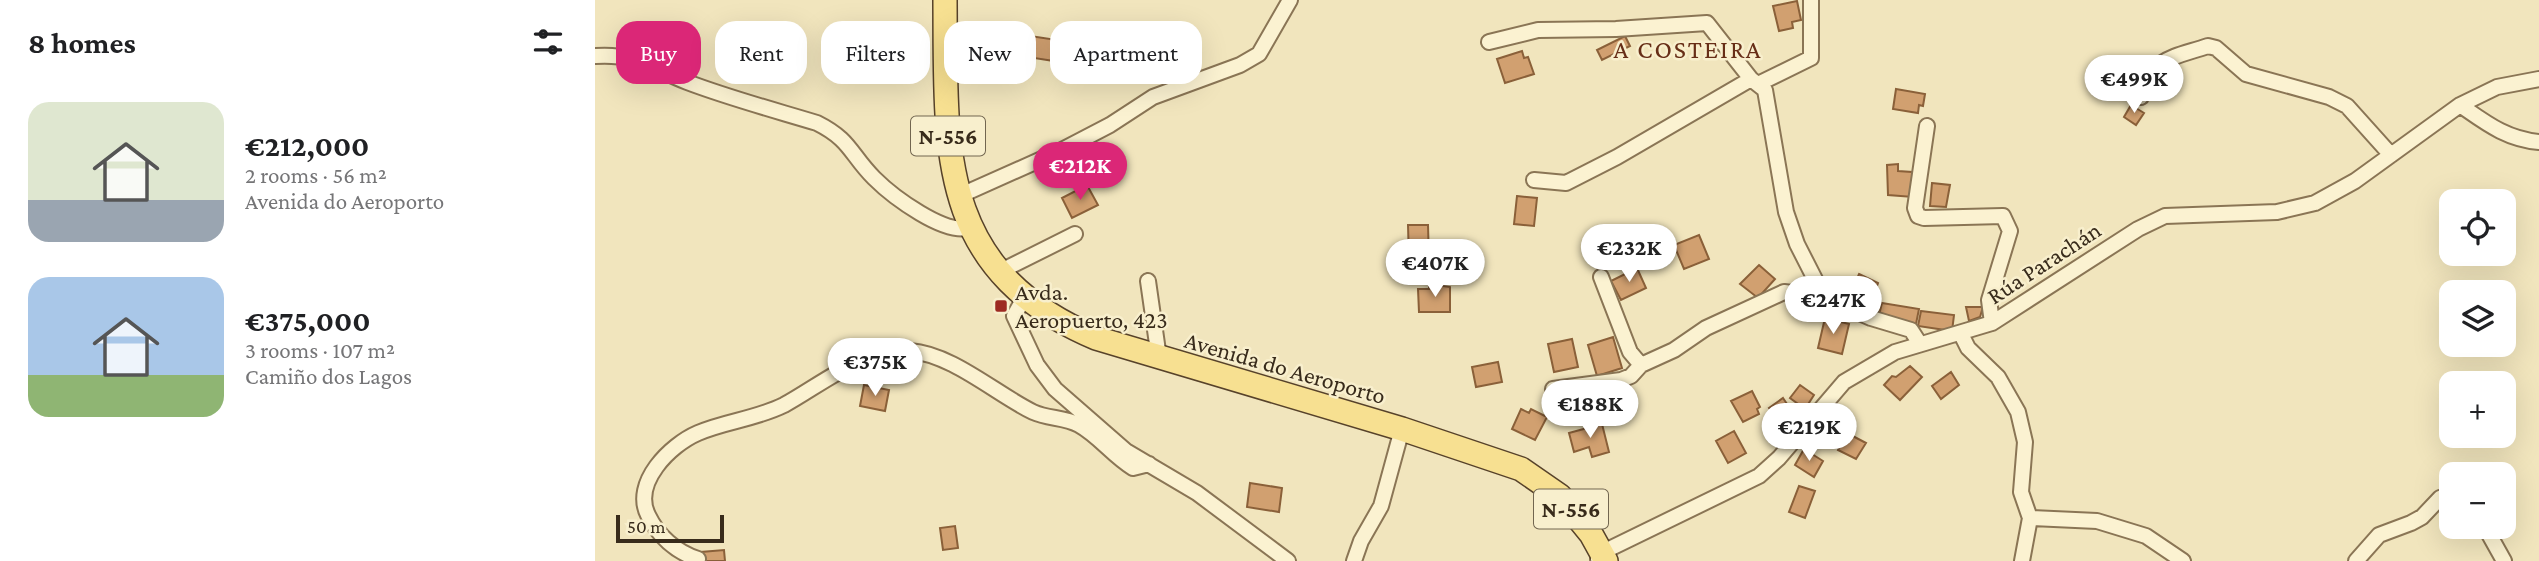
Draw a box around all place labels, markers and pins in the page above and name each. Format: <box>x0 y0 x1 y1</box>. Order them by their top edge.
pin: €499K <box>2085 55 2183 115</box>
pin: €212K <box>1031 142 1129 202</box>
pin: €232K <box>1580 224 1678 284</box>
pin: €407K <box>1386 240 1484 299</box>
pin: €247K <box>1784 276 1882 336</box>
place label: Avda. Aeropuerto, 423 <box>1015 278 1168 333</box>
marker: Avda. Aeropuerto, 423 <box>993 298 1009 314</box>
pin: €375K <box>826 338 924 398</box>
pin: €188K <box>1541 380 1639 440</box>
pin: €219K <box>1760 404 1858 463</box>

